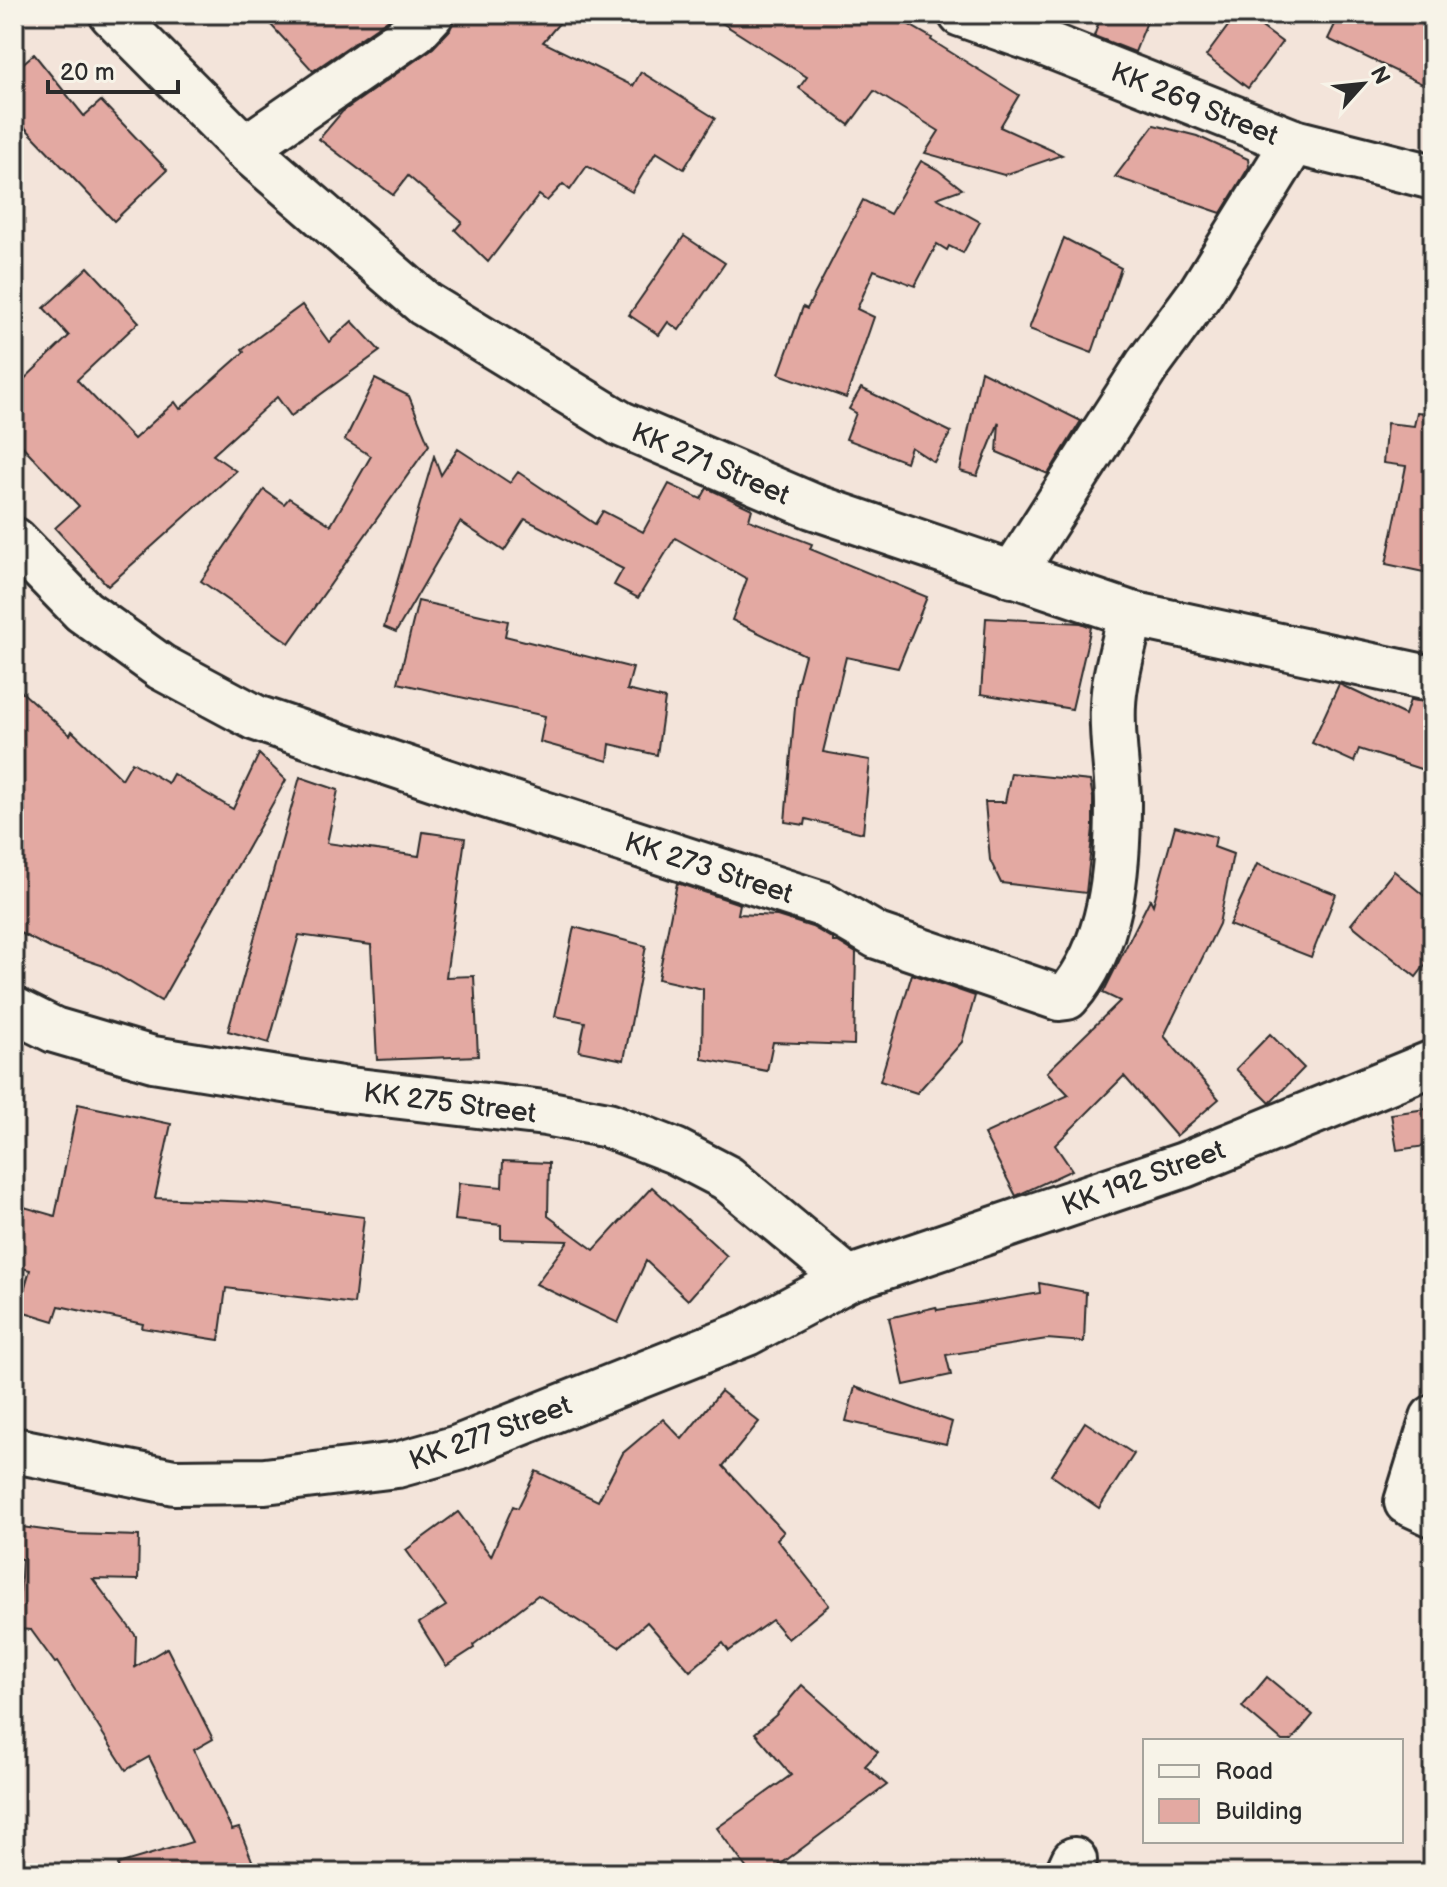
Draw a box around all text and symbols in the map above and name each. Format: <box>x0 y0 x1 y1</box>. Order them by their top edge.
scale bar <box>48 44 178 94</box>
north arrow <box>1323 44 1403 124</box>
street label: KK 269 Street <box>1106 56 1283 153</box>
text: 20 m <box>60 58 115 87</box>
text: N <box>1364 62 1395 89</box>
street label: KK 271 Street <box>626 416 795 513</box>
street label: KK 273 Street <box>620 826 797 911</box>
street label: KK 275 Street <box>362 1077 539 1131</box>
street label: KK 192 Street <box>1057 1134 1230 1223</box>
street label: KK 277 Street <box>405 1389 576 1478</box>
legend <box>1143 1739 1403 1843</box>
text: Road <box>1215 1757 1273 1786</box>
text: Building <box>1215 1797 1302 1826</box>

